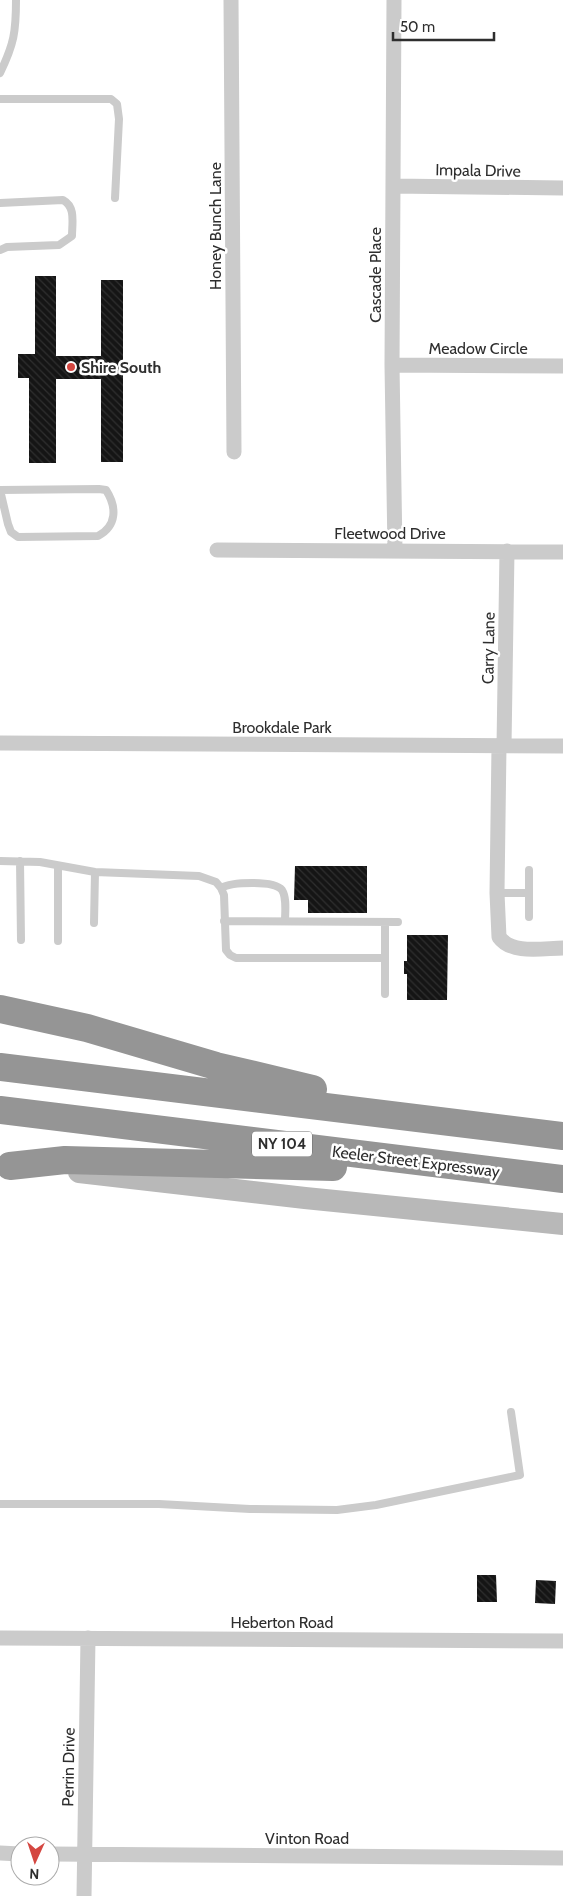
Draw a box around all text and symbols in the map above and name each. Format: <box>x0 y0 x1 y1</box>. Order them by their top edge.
scale bar <box>393 10 494 42</box>
text: 50 m <box>400 18 435 36</box>
street label: Impala Drive <box>435 160 521 181</box>
street label: Honey Bunch Lane <box>206 162 225 290</box>
street label: Cascade Place <box>366 227 385 323</box>
street label: Meadow Circle <box>428 339 528 358</box>
place label: Shire South <box>81 358 161 377</box>
marker: Shire South <box>65 361 77 373</box>
street label: Fleetwood Drive <box>334 524 446 543</box>
street label: Carry Lane <box>478 612 499 684</box>
street label: Brookdale Park <box>232 718 333 737</box>
road number: NY 104 <box>252 1132 312 1156</box>
street label: Keeler Street Expressway <box>331 1142 501 1181</box>
street label: Heberton Road <box>231 1613 333 1632</box>
street label: Perrin Drive <box>58 1727 79 1807</box>
street label: Vinton Road <box>265 1829 349 1848</box>
north arrow <box>10 1836 60 1886</box>
text: N <box>29 1865 40 1883</box>

